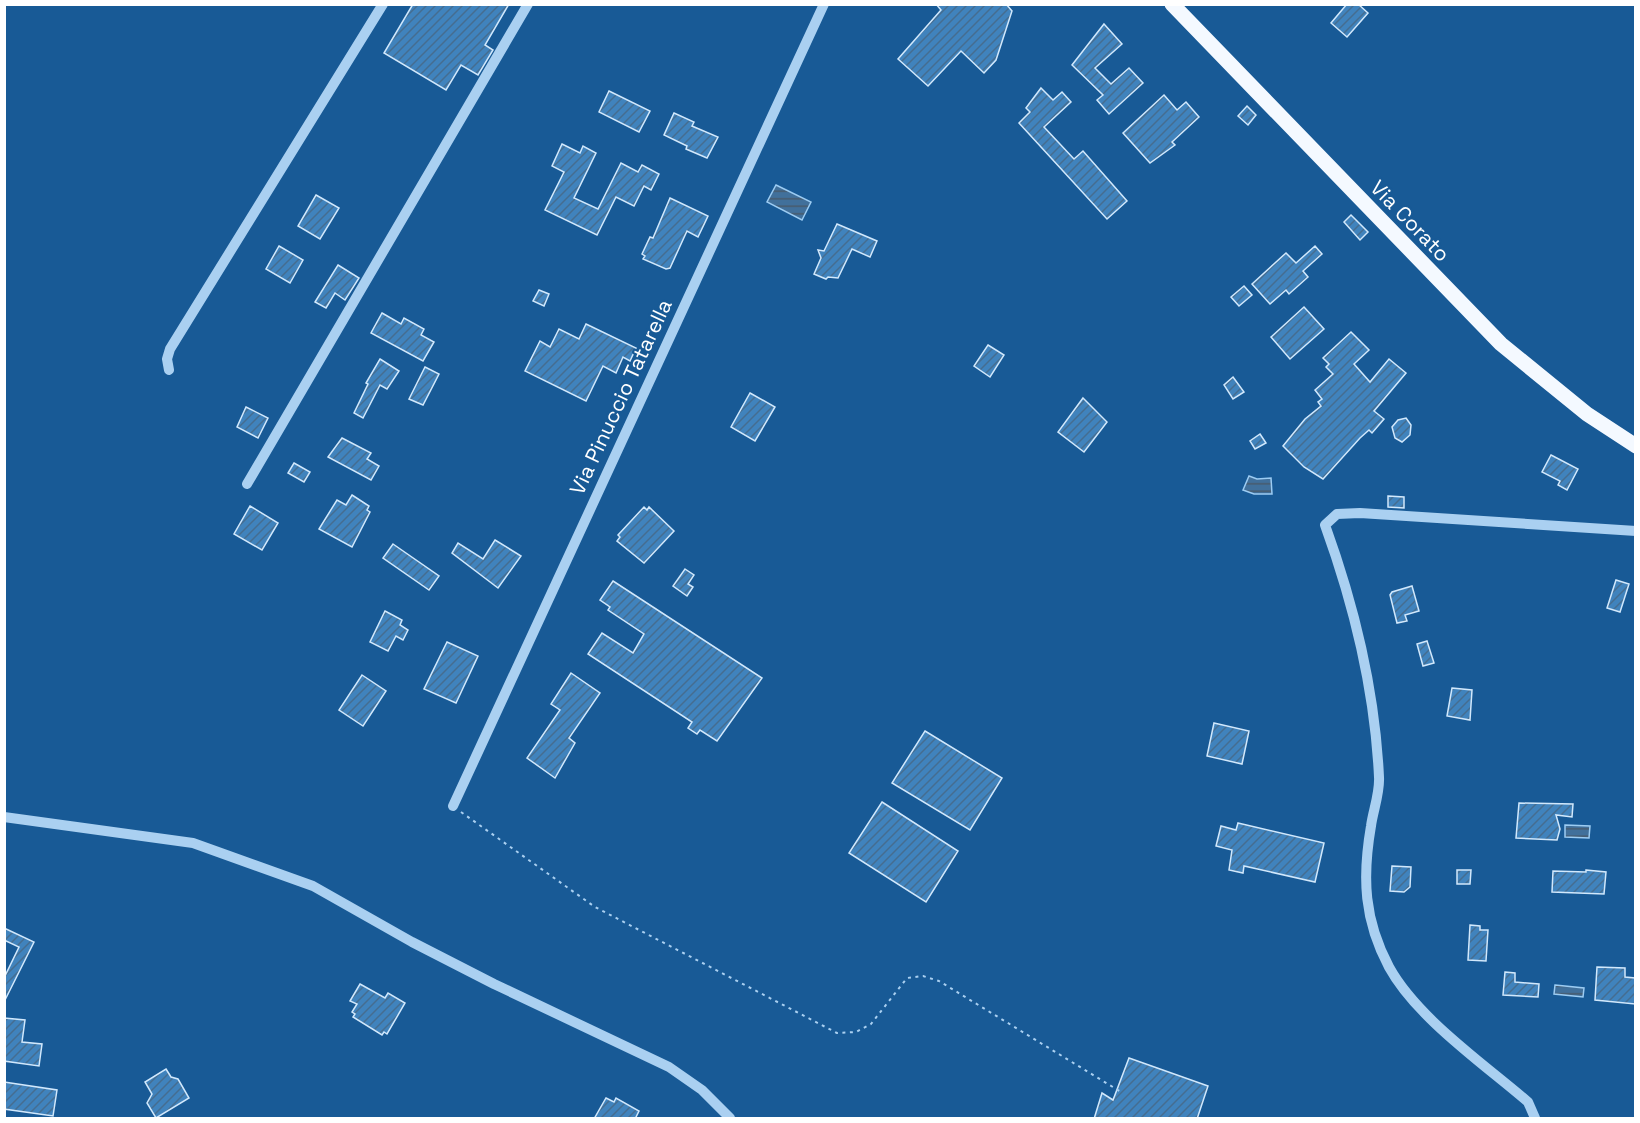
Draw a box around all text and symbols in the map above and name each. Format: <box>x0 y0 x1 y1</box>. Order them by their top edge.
street label: Via Corato <box>1365 174 1456 267</box>
street label: Via Pinuccio Tatarella <box>563 295 678 499</box>

